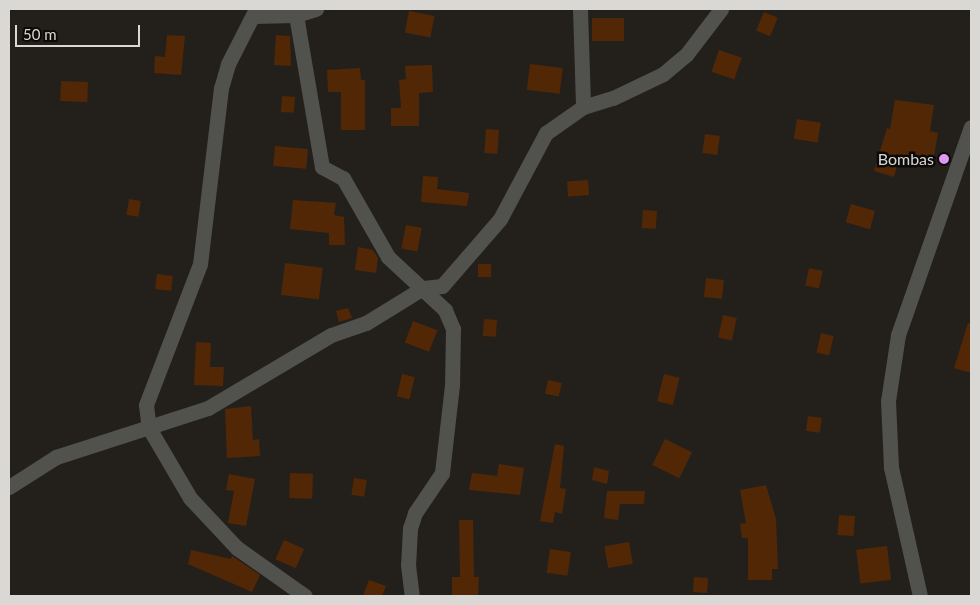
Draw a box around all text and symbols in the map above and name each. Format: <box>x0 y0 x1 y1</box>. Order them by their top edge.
scale bar <box>18 15 142 47</box>
text: 50 m <box>23 25 57 43</box>
place label: Bombas <box>878 149 934 169</box>
marker: Bombas <box>938 153 950 165</box>

